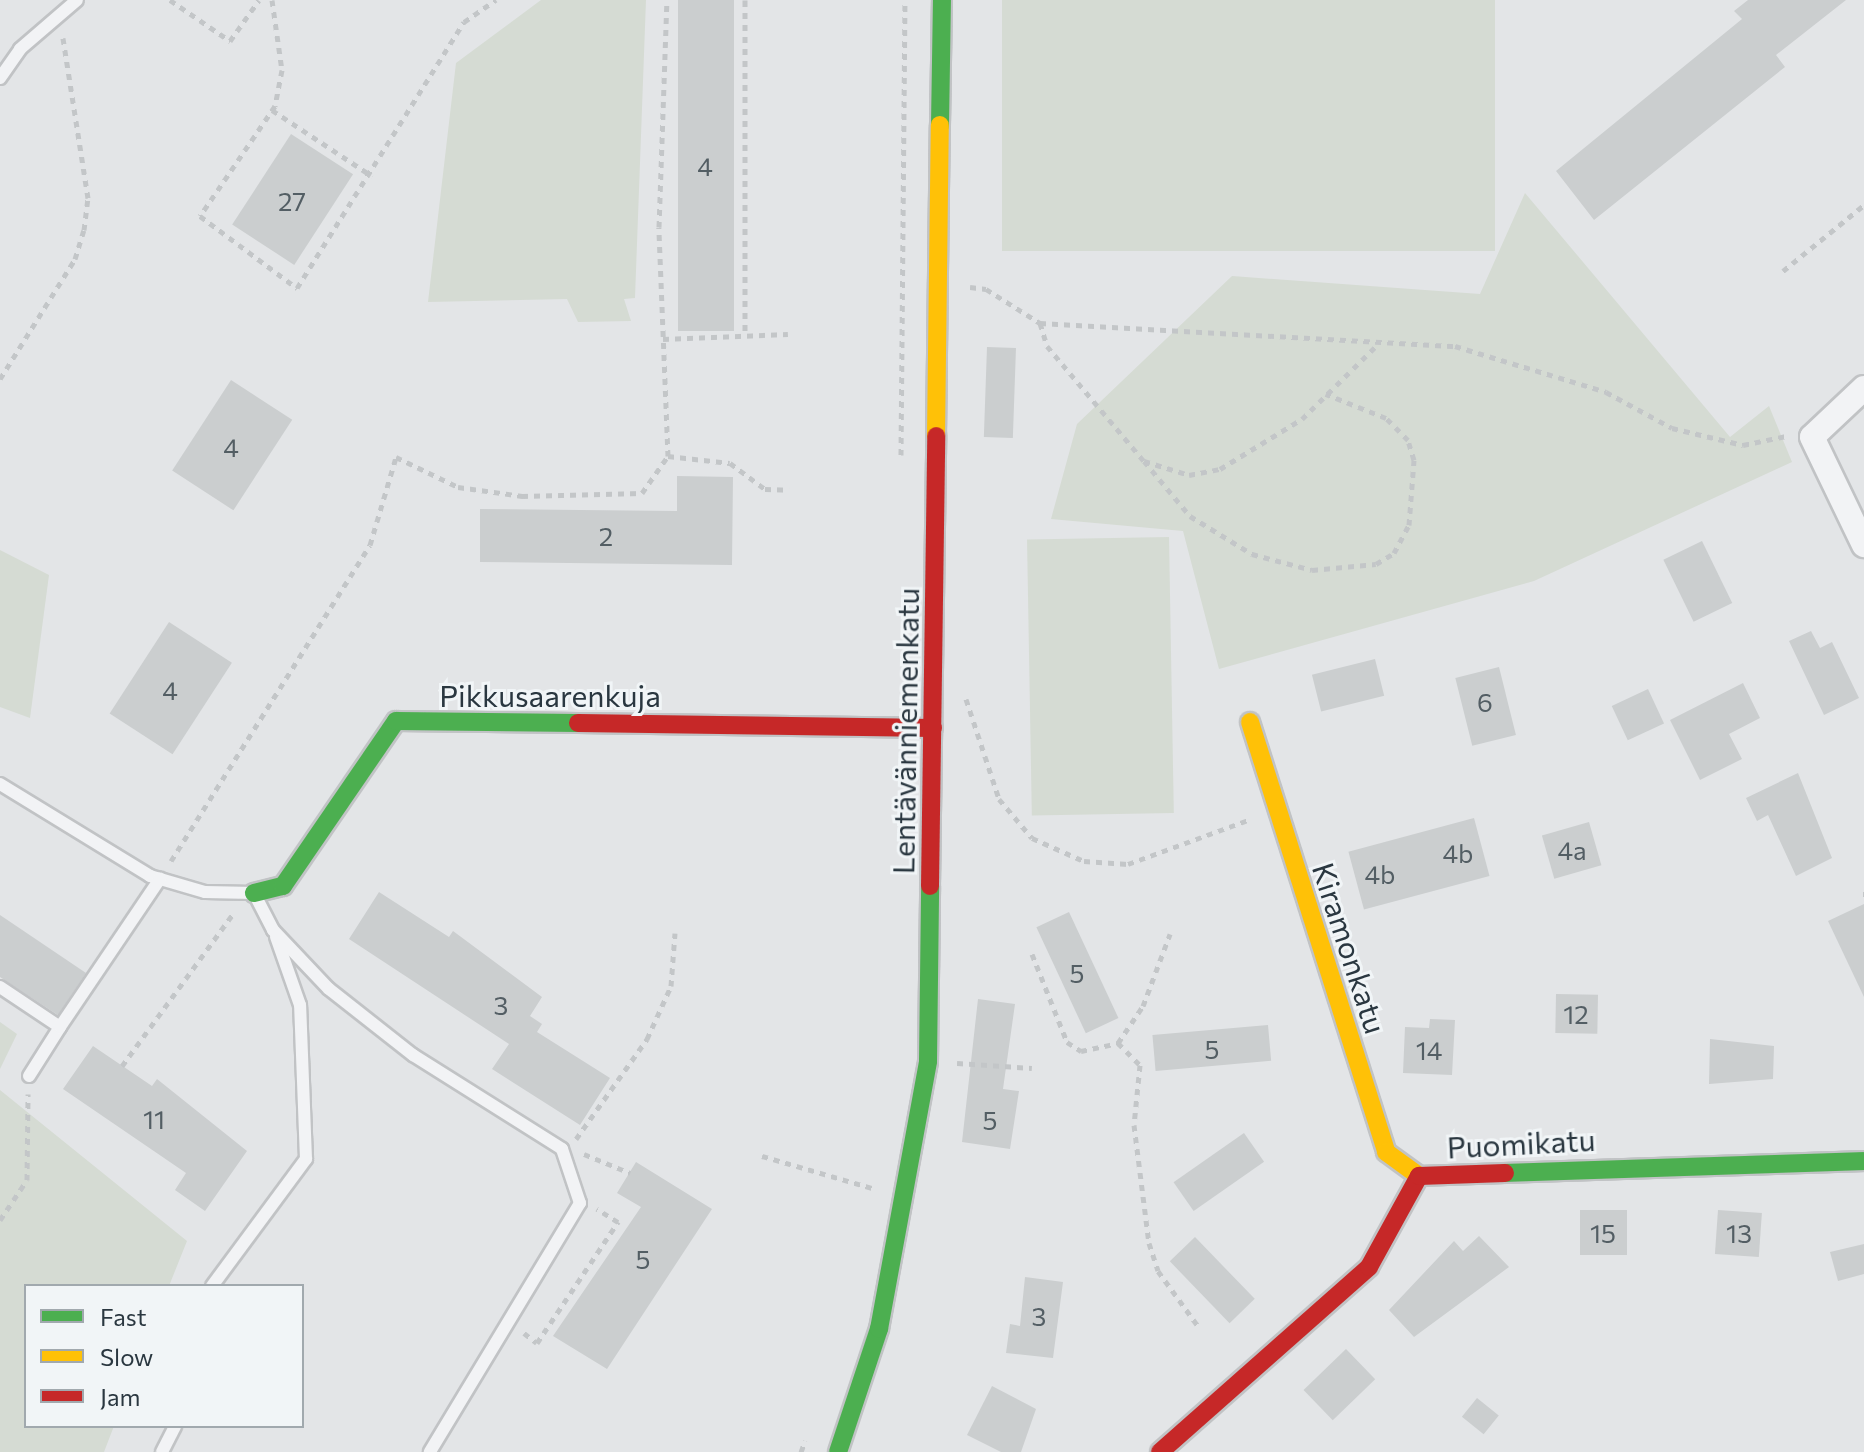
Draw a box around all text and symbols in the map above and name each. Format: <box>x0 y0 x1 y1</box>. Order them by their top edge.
house number: 4 <box>697 150 713 182</box>
house number: 27 <box>278 185 306 217</box>
house number: 4 <box>223 431 239 463</box>
house number: 2 <box>599 520 613 552</box>
street label: Lentävänniemenkatu <box>885 587 925 875</box>
house number: 4 <box>162 674 178 706</box>
street label: Pikkusaarenkuja <box>439 677 661 713</box>
house number: 6 <box>1477 686 1493 718</box>
house number: 4a <box>1557 834 1587 866</box>
house number: 4b <box>1443 837 1473 869</box>
street label: Kiramonkatu <box>1305 858 1395 1038</box>
house number: 4b <box>1365 858 1395 890</box>
house number: 5 <box>1070 957 1084 989</box>
house number: 3 <box>494 989 508 1021</box>
house number: 12 <box>1563 998 1589 1030</box>
house number: 5 <box>1205 1033 1219 1065</box>
house number: 14 <box>1416 1034 1442 1066</box>
house number: 11 <box>143 1103 165 1135</box>
house number: 5 <box>983 1104 997 1136</box>
street label: Puomikatu <box>1446 1121 1596 1165</box>
house number: 15 <box>1590 1217 1616 1249</box>
house number: 13 <box>1726 1217 1752 1249</box>
house number: 5 <box>636 1243 650 1275</box>
legend <box>24 1284 304 1428</box>
house number: 3 <box>1032 1300 1046 1332</box>
text: Fast <box>100 1302 147 1331</box>
text: Slow <box>100 1342 153 1371</box>
text: Jam <box>100 1382 140 1411</box>

